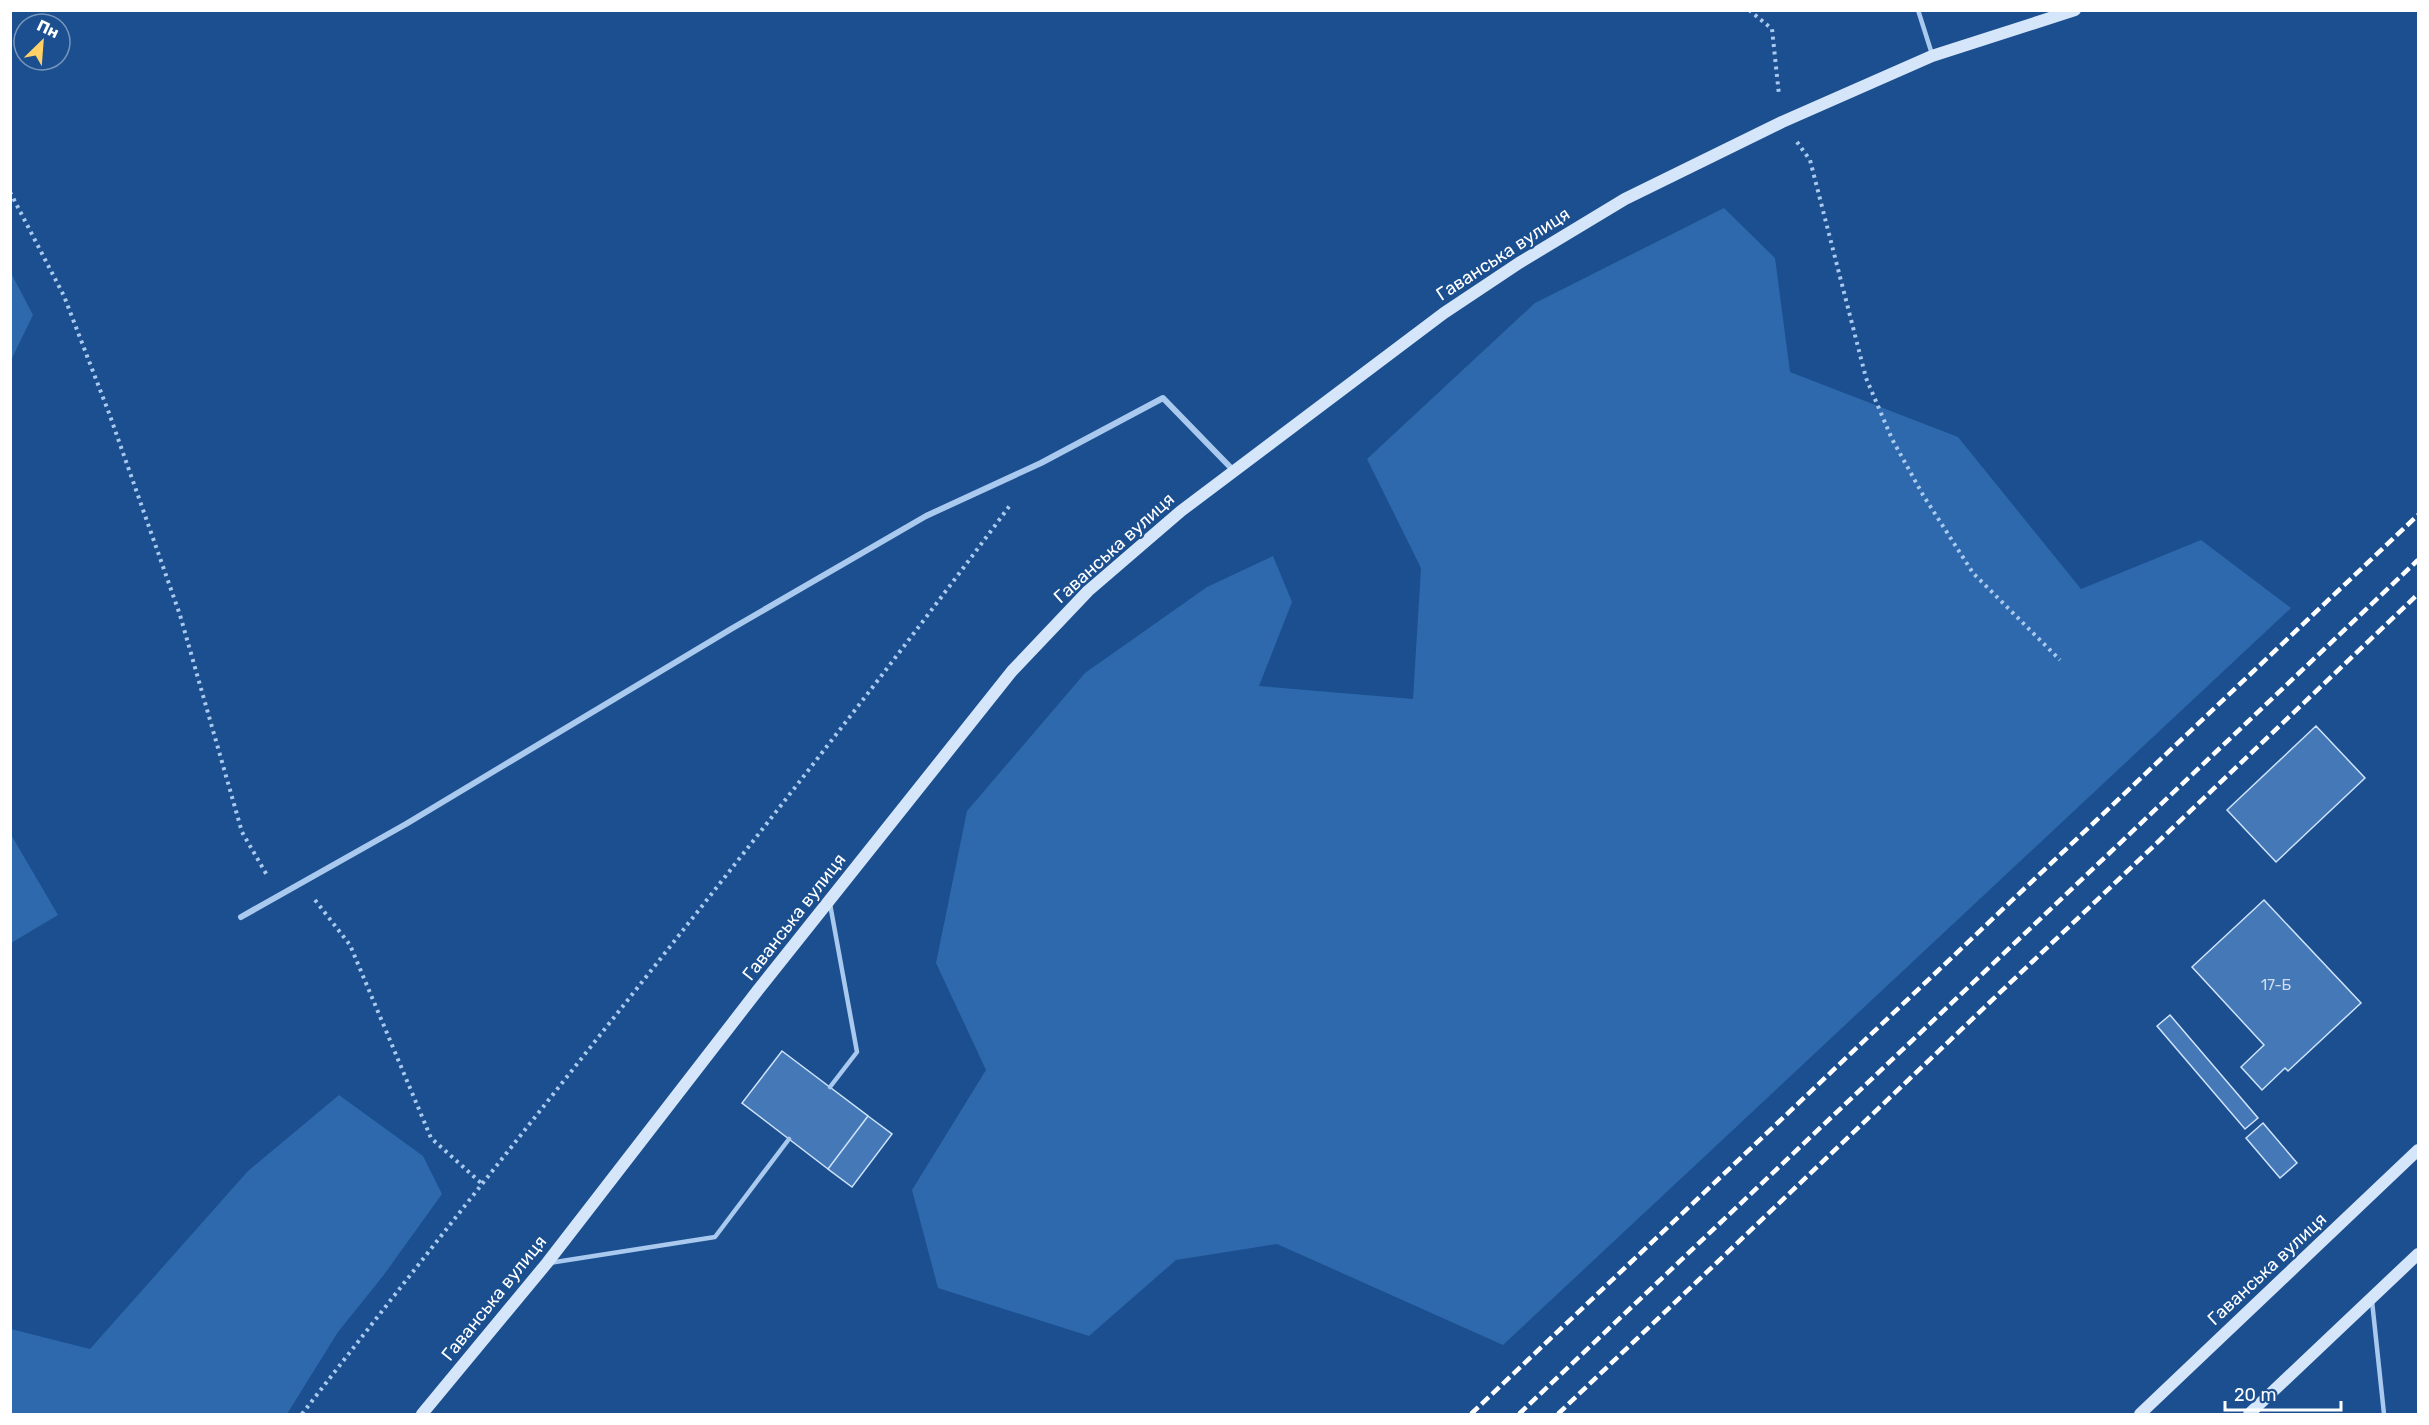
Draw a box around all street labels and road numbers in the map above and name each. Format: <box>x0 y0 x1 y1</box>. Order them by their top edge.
street label: Гаванська вулиця <box>1432 203 1574 305</box>
street label: Гаванська вулиця <box>1049 488 1179 608</box>
street label: Гаванська вулиця <box>738 849 850 985</box>
street label: Гаванська вулиця <box>2203 1208 2331 1330</box>
street label: Гаванська вулиця <box>437 1231 551 1365</box>

